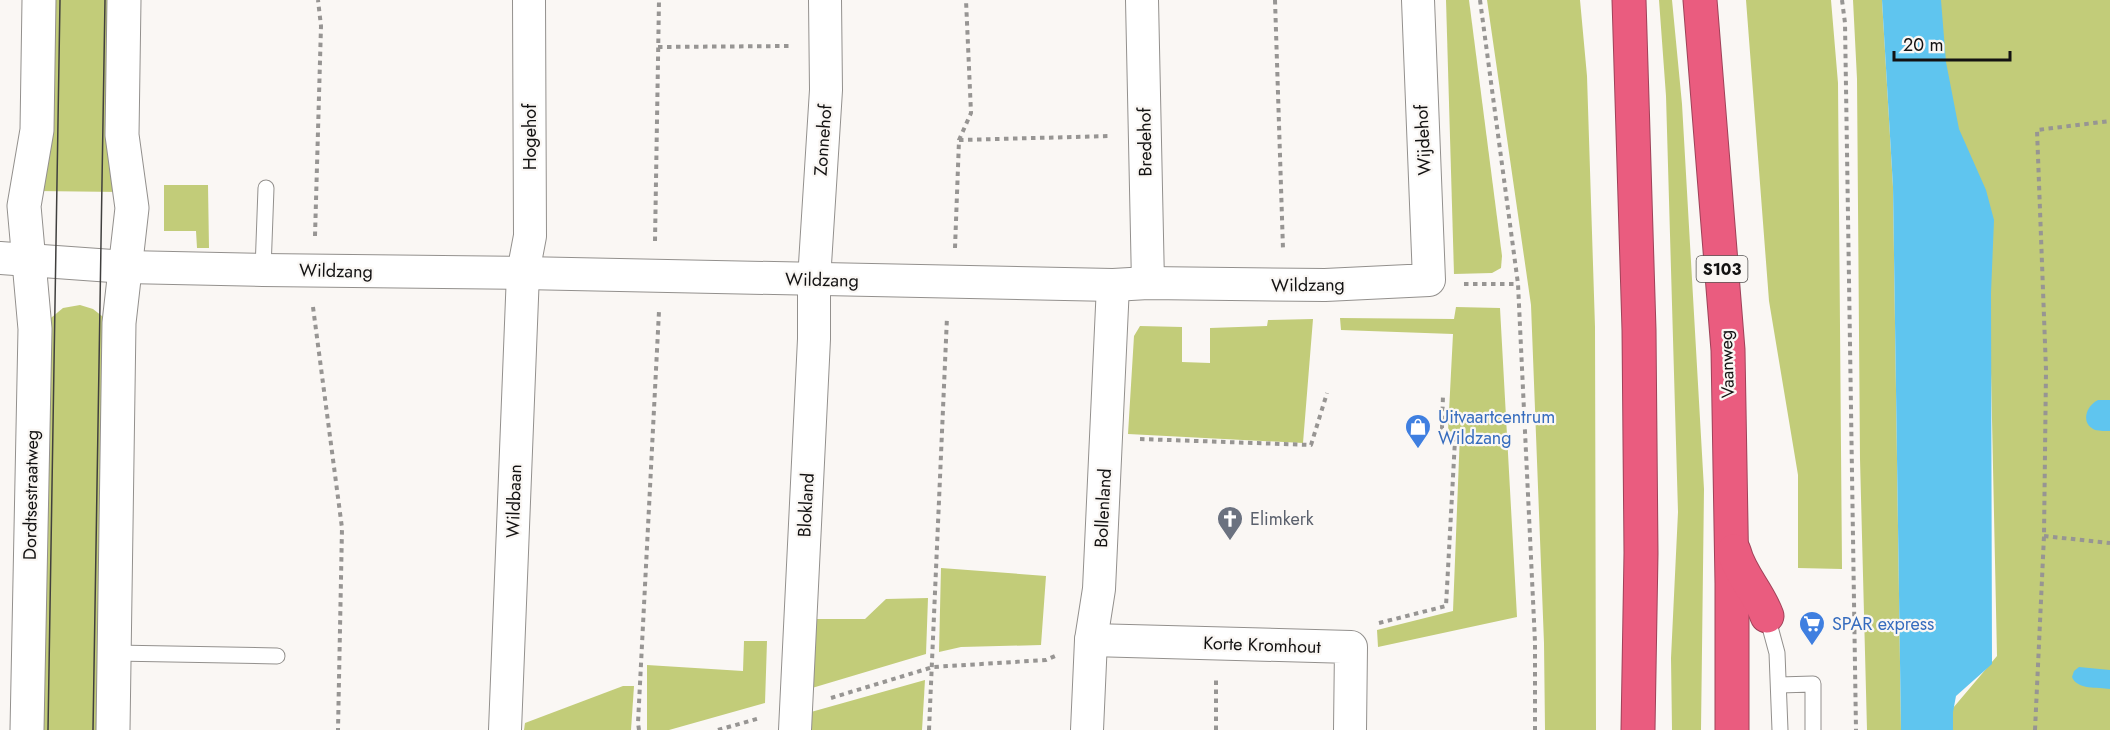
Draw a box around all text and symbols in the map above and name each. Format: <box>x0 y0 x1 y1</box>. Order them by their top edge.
scale bar <box>1894 24 2010 62</box>
text: 20 m <box>1903 32 1943 58</box>
street label: Zonnehof <box>808 102 839 177</box>
street label: Hogehof <box>517 103 543 170</box>
street label: Wijdehof <box>1408 103 1438 176</box>
street label: Bredehof <box>1131 106 1159 177</box>
road number: S103 <box>1696 256 1748 282</box>
street label: Wildzang <box>299 257 373 285</box>
street label: Wildzang <box>785 266 859 294</box>
street label: Wildzang <box>1271 271 1345 299</box>
street label: Vaanweg <box>1713 329 1741 399</box>
place label: Uitvaartcentrum Wildzang <box>1438 404 1555 451</box>
shop icon: Uitvaartcentrum Wildzang <box>1403 412 1433 450</box>
street label: Dordtsestraatweg <box>17 430 45 560</box>
street label: Wildbaan <box>500 464 528 538</box>
street label: Bollenland <box>1088 468 1118 548</box>
street label: Blokland <box>791 472 821 538</box>
church icon: Elimkerk <box>1215 504 1245 542</box>
place label: Elimkerk <box>1250 506 1314 532</box>
supermarket icon: SPAR express <box>1797 609 1827 647</box>
place label: SPAR express <box>1832 611 1934 637</box>
street label: Korte Kromhout <box>1203 630 1322 660</box>

